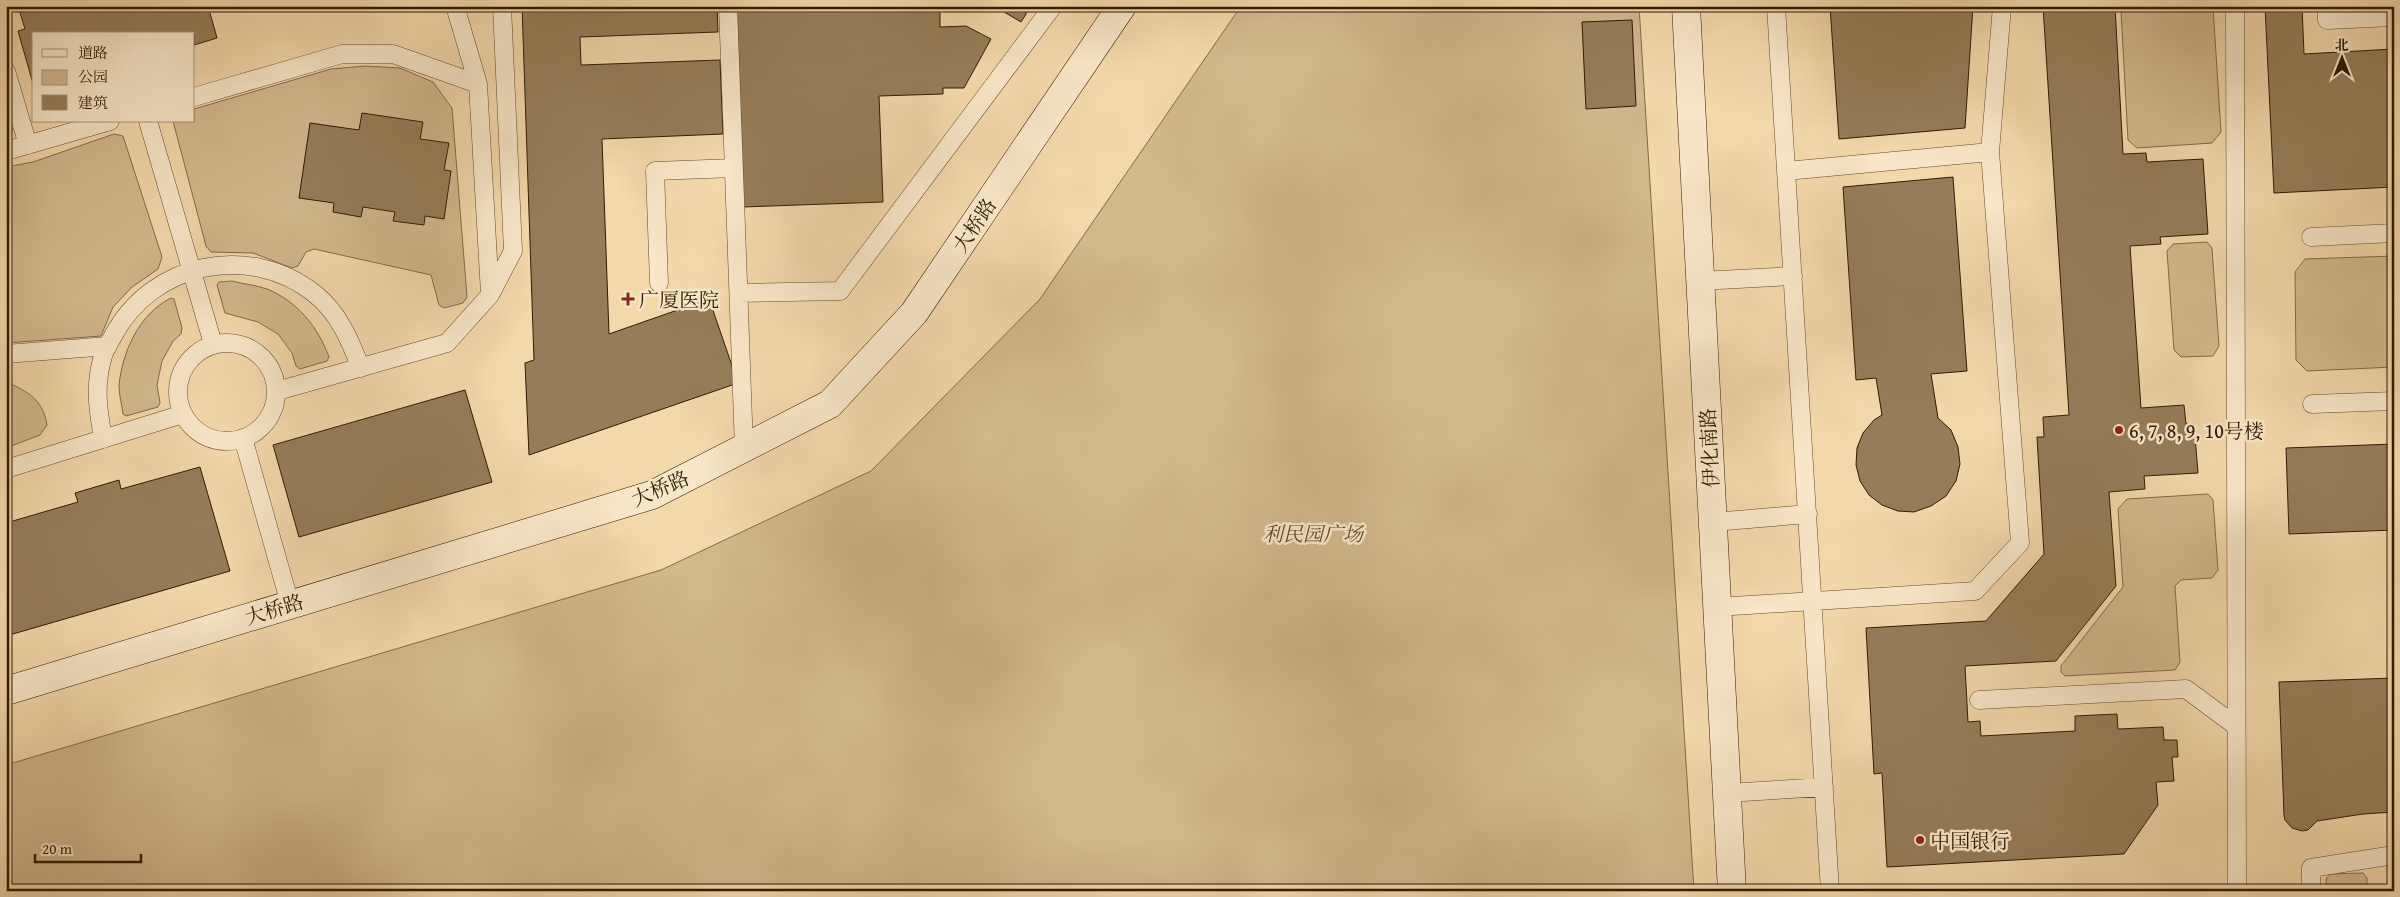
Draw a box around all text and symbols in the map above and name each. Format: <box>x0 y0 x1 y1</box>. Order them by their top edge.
legend <box>32 32 195 122</box>
north arrow <box>2318 32 2368 82</box>
text: 北 <box>2335 35 2349 55</box>
text: 道路 <box>78 42 108 63</box>
text: 公园 <box>78 66 108 87</box>
text: 建筑 <box>78 92 108 113</box>
street label: 大桥路 <box>945 192 1003 258</box>
place label: 广厦医院 <box>639 285 719 314</box>
marker: 广厦医院 <box>621 292 635 306</box>
street label: 伊化南路 <box>1692 407 1726 489</box>
place label: 6, 7, 8, 9, 10号楼 <box>2129 416 2264 445</box>
marker: 6, 7, 8, 9, 10号楼 <box>2113 424 2125 436</box>
street label: 大桥路 <box>627 463 693 513</box>
park label: 利民园广场 <box>1263 519 1365 548</box>
street label: 大桥路 <box>241 586 307 632</box>
place label: 中国银行 <box>1930 826 2010 855</box>
scale bar <box>35 832 141 864</box>
marker: 中国银行 <box>1914 834 1926 846</box>
text: 20 m <box>42 838 73 859</box>

